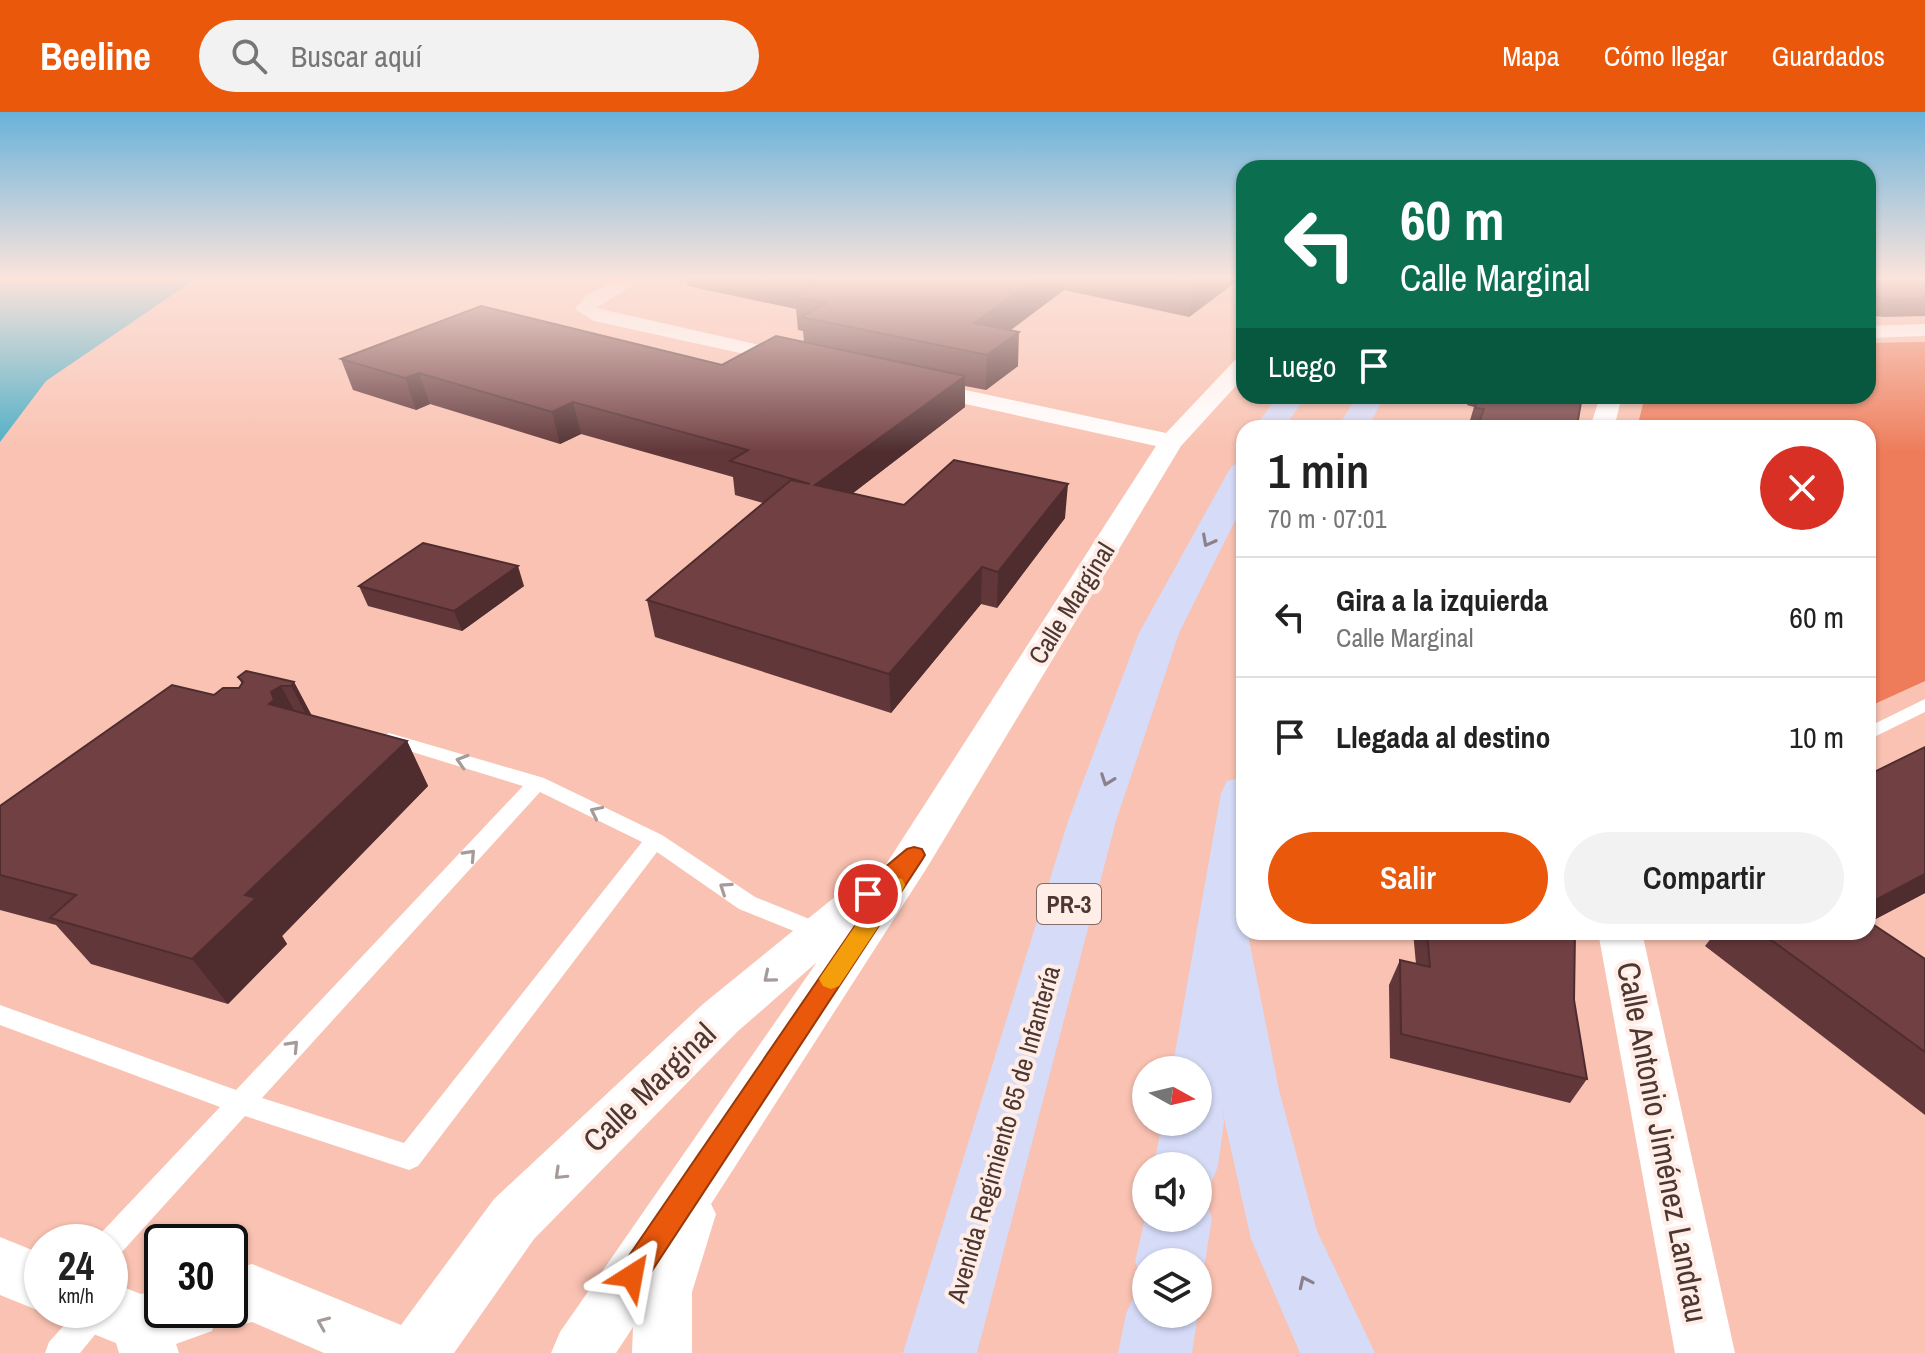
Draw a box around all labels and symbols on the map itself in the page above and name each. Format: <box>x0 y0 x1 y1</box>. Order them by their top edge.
one-way arrow <box>1202 533 1217 548</box>
street label: Calle Marginal <box>1020 535 1122 671</box>
one-way arrow <box>456 754 470 770</box>
one-way arrow <box>1100 772 1116 786</box>
one-way arrow <box>590 805 604 821</box>
one-way arrow <box>461 850 475 865</box>
pin <box>834 860 902 928</box>
one-way arrow <box>720 883 734 898</box>
road number: PR-3 <box>1037 884 1101 924</box>
street label: Calle Antonio Jiménez Landrau <box>1607 958 1719 1326</box>
street label: Avenida Regimiento 65 de Infantería <box>938 961 1068 1308</box>
one-way arrow <box>764 967 778 982</box>
street label: Calle Marginal <box>573 1013 725 1161</box>
one-way arrow <box>284 1041 299 1055</box>
north arrow <box>1132 1056 1212 1136</box>
one-way arrow <box>555 1165 569 1180</box>
speed limit sign: 30 <box>144 1224 248 1328</box>
position arrow <box>590 1234 674 1318</box>
one-way arrow <box>1299 1276 1315 1290</box>
one-way arrow <box>317 1316 331 1333</box>

